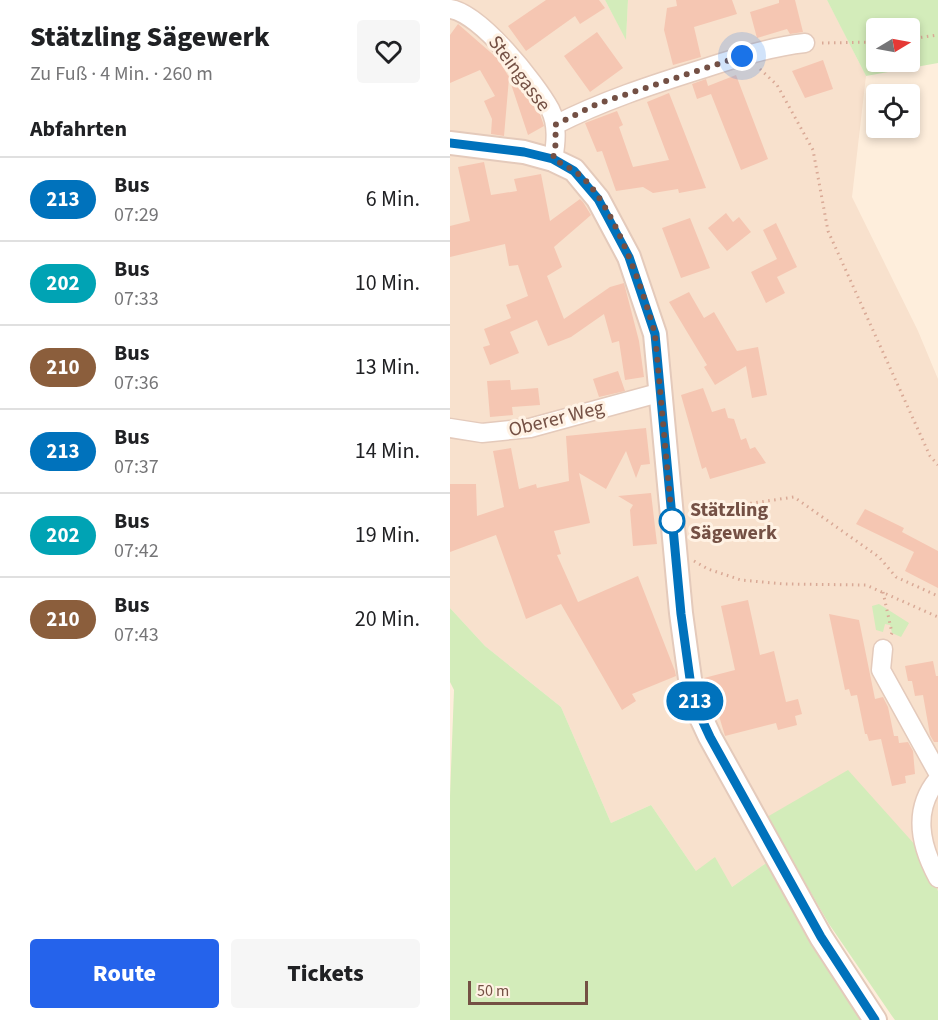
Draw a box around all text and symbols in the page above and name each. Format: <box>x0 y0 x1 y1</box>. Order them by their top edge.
text: Stätzling Sägewerk <box>30 17 270 57</box>
north arrow <box>866 18 920 72</box>
map controls <box>866 18 920 138</box>
button: heart <box>357 20 420 83</box>
street label: Steingasse <box>481 30 557 118</box>
your location <box>727 41 757 71</box>
text: Zu Fuß · 4 Min. · 260 m <box>30 60 213 88</box>
button: locate <box>866 84 920 138</box>
text: Abfahrten <box>30 113 127 145</box>
text: Bus <box>114 169 150 201</box>
text: 6 Min. <box>366 183 420 215</box>
text: 213 <box>46 184 80 214</box>
text: 07:29 <box>114 201 159 229</box>
text: Bus <box>114 253 150 285</box>
text: 10 Min. <box>355 267 420 299</box>
text: 202 <box>46 268 80 298</box>
text: 07:33 <box>114 285 159 313</box>
text: Bus <box>114 337 150 369</box>
text: 13 Min. <box>355 351 420 383</box>
text: 210 <box>46 352 80 382</box>
text: 07:36 <box>114 369 159 397</box>
street label: Oberer Weg <box>506 394 607 444</box>
text: Bus <box>114 421 150 453</box>
text: 14 Min. <box>355 435 420 467</box>
text: 213 <box>46 436 80 466</box>
text: 07:37 <box>114 453 159 481</box>
place label: Stätzling Sägewerk <box>690 496 777 547</box>
text: Bus <box>114 505 150 537</box>
marker: Stätzling Sägewerk <box>659 508 685 534</box>
text: 19 Min. <box>355 519 420 551</box>
text: 202 <box>46 520 80 550</box>
text: 07:42 <box>114 537 159 565</box>
text: Bus <box>114 589 150 621</box>
text: 20 Min. <box>355 603 420 635</box>
text: 210 <box>46 604 80 634</box>
text: 07:43 <box>114 621 159 649</box>
line badge: 213 <box>660 682 730 720</box>
text: 213 <box>678 686 712 716</box>
button: Route <box>30 939 219 1008</box>
button: Tickets <box>231 939 420 1008</box>
scale bar <box>468 978 588 1006</box>
text: 50 m <box>477 980 509 1002</box>

